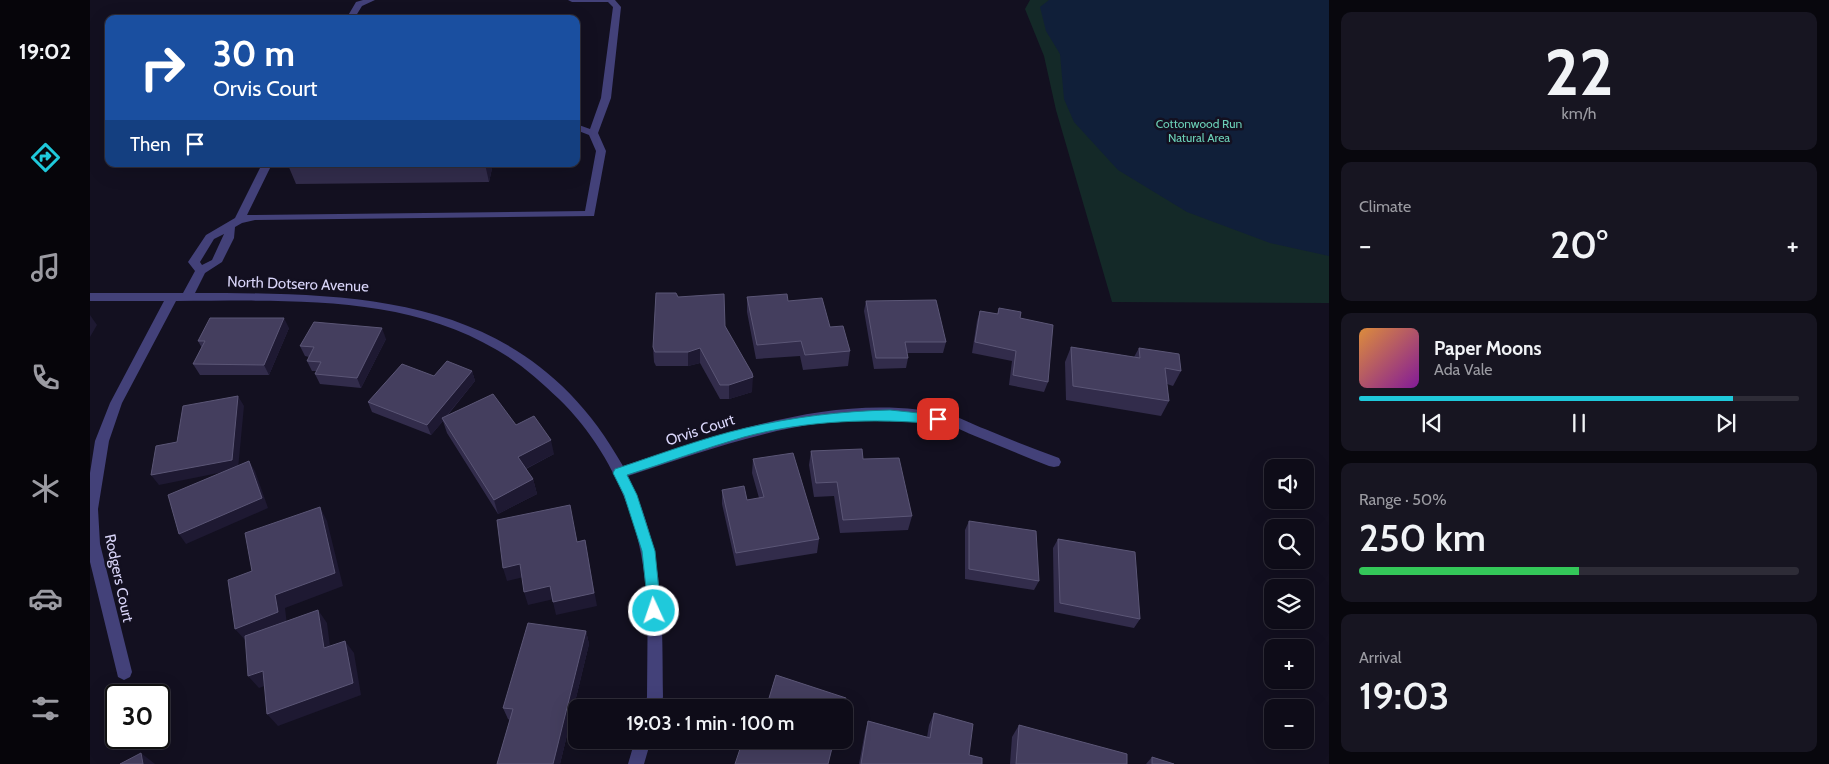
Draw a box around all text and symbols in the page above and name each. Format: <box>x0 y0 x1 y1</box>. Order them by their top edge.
text: 30 m <box>213 32 295 75</box>
text: 22 <box>1545 32 1613 111</box>
icon: right <box>130 35 195 100</box>
text: 19:02 <box>19 38 71 65</box>
text: Orvis Court <box>213 75 318 102</box>
text: km/h <box>1561 104 1597 123</box>
park label: Cottonwood Run Natural Area <box>1156 116 1242 145</box>
icon: arrive <box>181 130 209 158</box>
text: Then <box>130 133 171 156</box>
icon: directions <box>28 140 63 175</box>
text: Climate <box>1359 197 1411 216</box>
text: 20° <box>1550 221 1608 268</box>
text: − <box>1359 228 1371 262</box>
text: + <box>1787 228 1799 262</box>
icon: music <box>28 250 63 285</box>
street label: North Dotsero Avenue <box>227 273 369 295</box>
text: Paper Moons <box>1434 337 1542 360</box>
icon: phone <box>28 360 63 395</box>
text: Ada Vale <box>1434 360 1493 379</box>
pin <box>917 398 959 440</box>
icon: arrive <box>924 405 952 433</box>
icon: previous <box>1418 409 1446 437</box>
icon: pause <box>1565 409 1593 437</box>
icon: next <box>1712 409 1740 437</box>
street label: Orvis Court <box>663 410 737 450</box>
map controls <box>1264 459 1314 749</box>
button: sound <box>1264 459 1314 509</box>
icon: climate <box>28 471 63 506</box>
text: Range · 50% <box>1359 490 1447 509</box>
text: 250 km <box>1359 514 1486 561</box>
button: search <box>1264 519 1314 569</box>
street label: Rodgers Court <box>101 532 137 624</box>
button: layers <box>1264 579 1314 629</box>
icon: car <box>28 581 63 616</box>
position arrow <box>627 584 679 636</box>
button: + <box>1264 639 1314 689</box>
text: Arrival <box>1359 648 1402 667</box>
text: 19:03 <box>1359 672 1449 719</box>
speed limit sign: 30 <box>105 684 170 749</box>
icon: filters <box>28 691 63 726</box>
button: − <box>1264 699 1314 749</box>
text: 19:03 · 1 min · 100 m <box>627 712 794 735</box>

